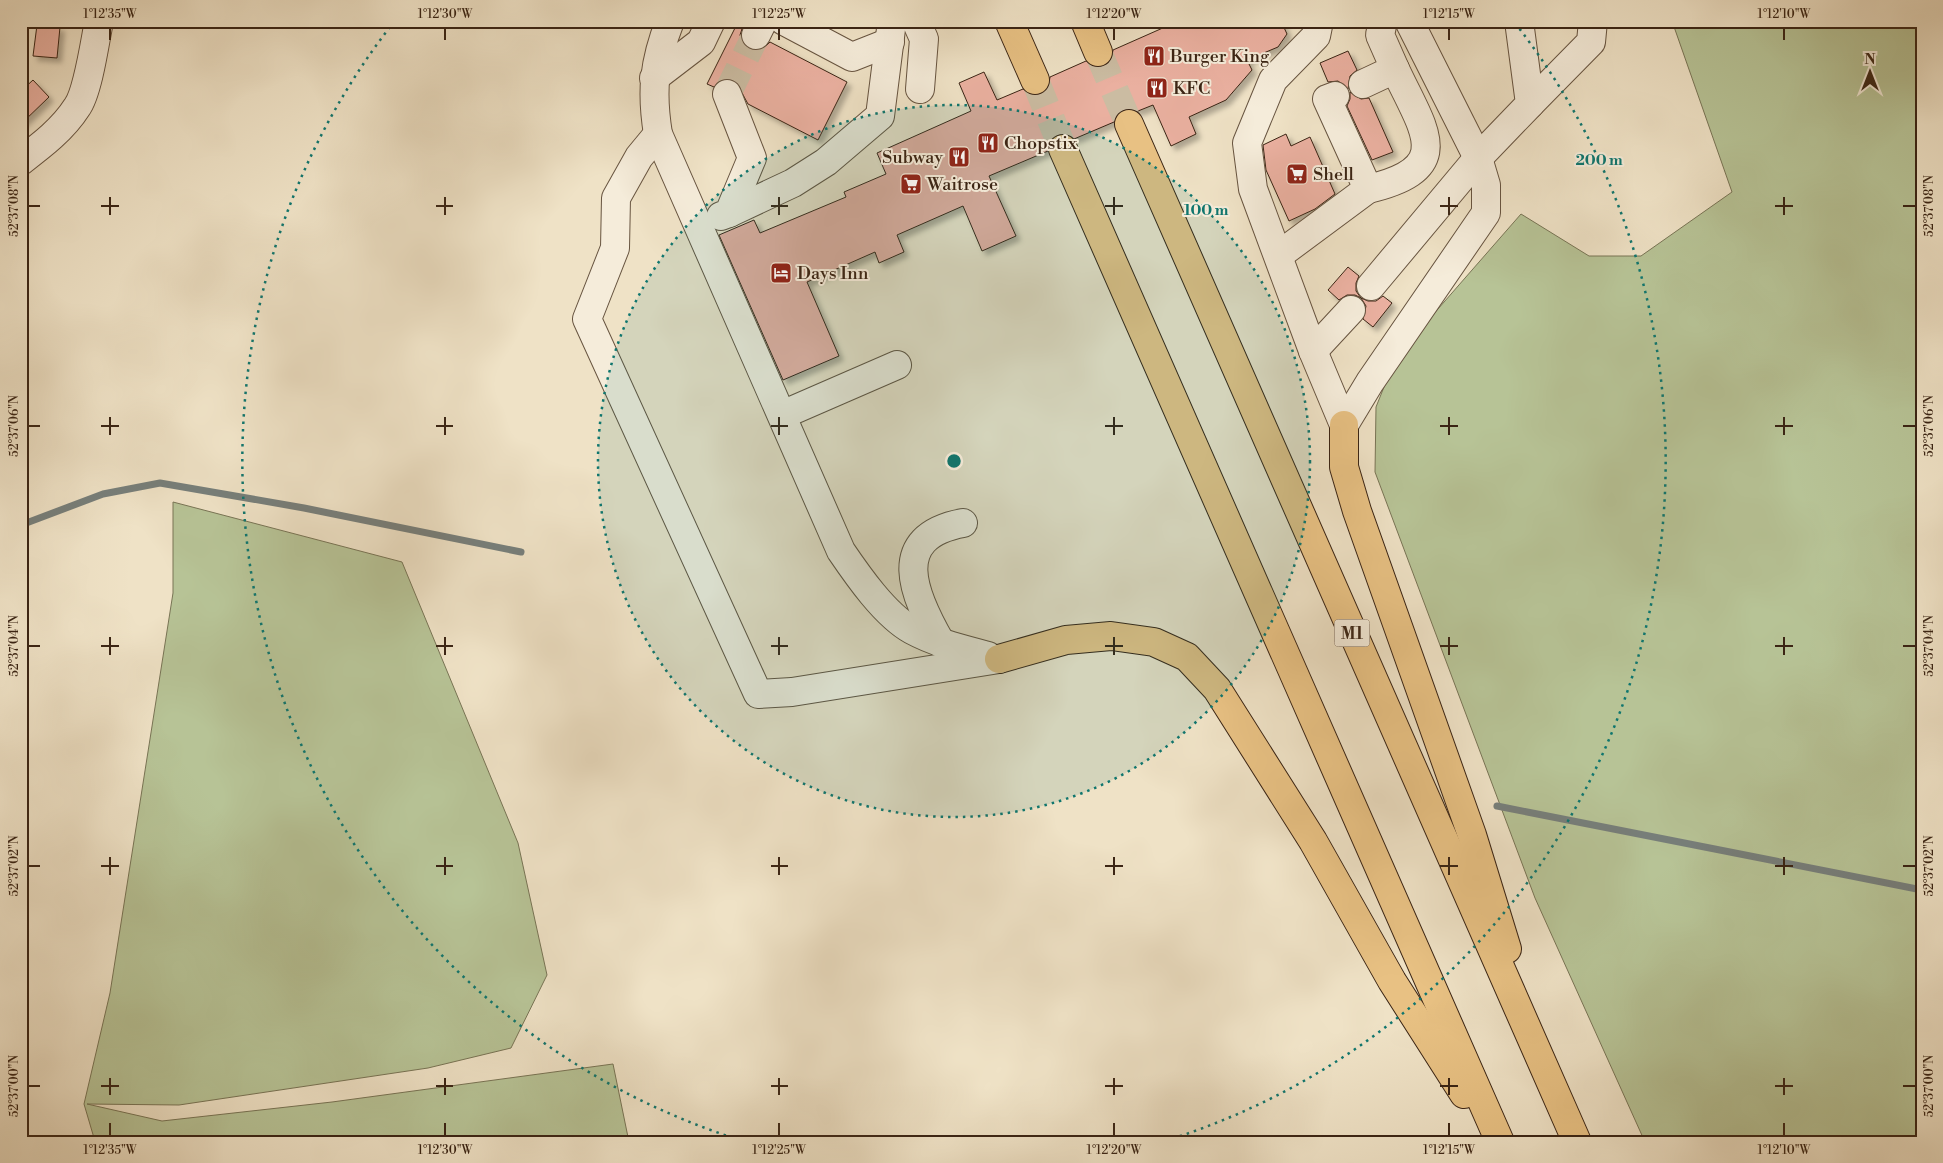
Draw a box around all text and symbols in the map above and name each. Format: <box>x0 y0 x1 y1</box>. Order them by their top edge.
text: 1°12'35"W <box>83 7 138 22</box>
text: 1°12'30"W <box>418 7 473 22</box>
text: 1°12'25"W <box>752 7 807 22</box>
text: 1°12'20"W <box>1087 7 1143 22</box>
text: 1°12'15"W <box>1423 7 1476 22</box>
text: 1°12'10"W <box>1758 7 1812 22</box>
restaurant icon: Burger King <box>1142 44 1166 68</box>
place label: Burger King <box>1169 45 1270 68</box>
north arrow <box>1846 48 1896 98</box>
text: N <box>1864 51 1876 69</box>
restaurant icon: KFC <box>1145 76 1169 100</box>
place label: KFC <box>1173 77 1210 100</box>
restaurant icon: Chopstix <box>976 131 1000 155</box>
place label: Chopstix <box>1004 132 1078 155</box>
restaurant icon: Subway <box>947 145 971 169</box>
place label: Subway <box>882 146 943 169</box>
text: 200 m <box>1575 151 1623 170</box>
supermarket icon: Shell <box>1285 162 1309 186</box>
place label: Shell <box>1313 163 1354 186</box>
supermarket icon: Waitrose <box>899 172 923 196</box>
place label: Waitrose <box>926 173 998 196</box>
text: 52°37'08"N <box>7 175 22 237</box>
text: 52°37'08"N <box>1922 175 1937 237</box>
text: 100 m <box>1184 201 1229 220</box>
hotel icon: Days Inn <box>769 261 793 285</box>
place label: Days Inn <box>797 262 869 285</box>
text: 52°37'06"N <box>7 395 22 457</box>
text: 52°37'06"N <box>1922 395 1937 457</box>
centre of rings <box>945 452 963 470</box>
text: 52°37'04"N <box>7 615 22 677</box>
text: 52°37'04"N <box>1922 615 1937 677</box>
road number: M1 <box>1334 620 1370 646</box>
text: 52°37'02"N <box>7 835 22 897</box>
text: 52°37'02"N <box>1922 835 1937 897</box>
text: 52°37'00"N <box>7 1055 22 1117</box>
text: 52°37'00"N <box>1922 1055 1937 1117</box>
text: 1°12'35"W <box>83 1143 138 1158</box>
text: 1°12'30"W <box>418 1143 473 1158</box>
text: 1°12'25"W <box>752 1143 807 1158</box>
text: 1°12'20"W <box>1087 1143 1143 1158</box>
text: 1°12'15"W <box>1423 1143 1476 1158</box>
text: 1°12'10"W <box>1758 1143 1812 1158</box>

